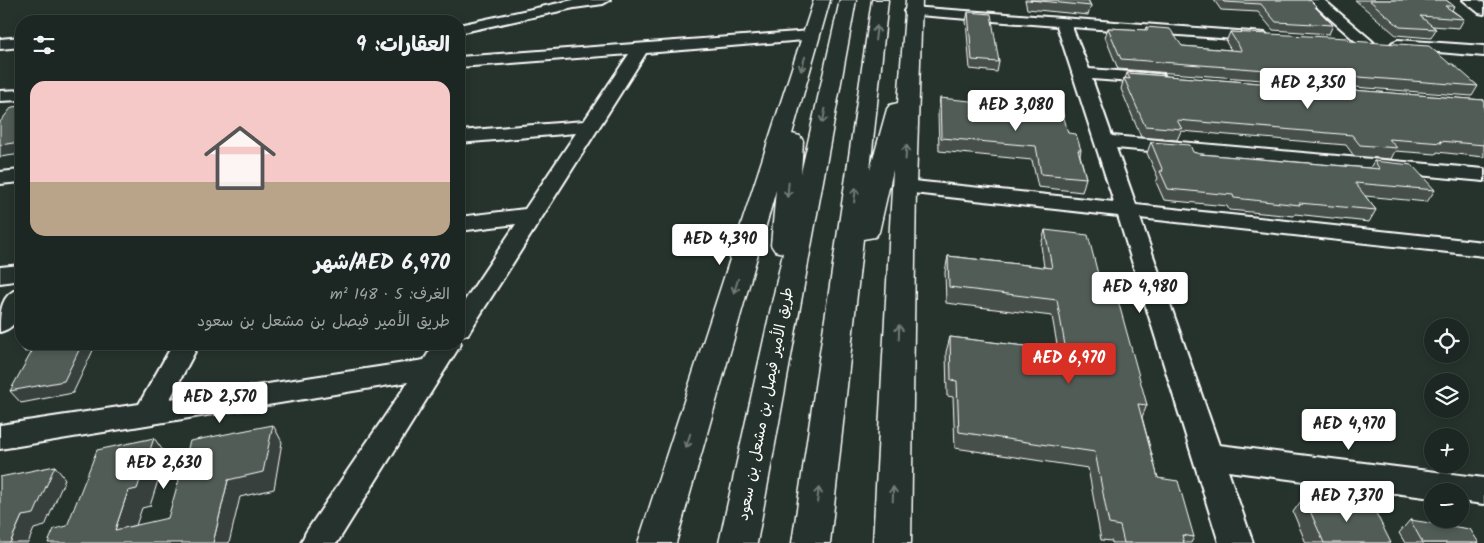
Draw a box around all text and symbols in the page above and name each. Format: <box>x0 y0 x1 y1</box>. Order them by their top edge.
one-way arrow <box>871 26 881 42</box>
text: العقارات: 9 <box>356 29 450 62</box>
icon: filters <box>30 31 58 59</box>
one-way arrow <box>798 55 808 71</box>
pin: AED 2,350 <box>1251 68 1365 110</box>
text: AED 2,350 <box>1271 71 1345 96</box>
pin: AED 3,080 <box>959 90 1073 132</box>
text: AED 3,080 <box>979 93 1053 118</box>
one-way arrow <box>819 108 829 124</box>
icon: home <box>195 113 285 203</box>
one-way arrow <box>902 144 911 160</box>
one-way arrow <box>783 182 793 198</box>
one-way arrow <box>850 187 860 203</box>
pin: AED 4,390 <box>663 224 777 266</box>
text: AED 4,390 <box>683 227 757 252</box>
text: AED 6,970/شهر <box>314 247 450 280</box>
pin: AED 4,980 <box>1083 272 1197 314</box>
text: AED 4,980 <box>1103 275 1177 300</box>
one-way arrow <box>730 278 740 294</box>
text: الغرف: 5 · 148 m² <box>330 282 450 307</box>
street label: طريق الأمير فيصل بن مشعل بن سعود <box>732 285 800 523</box>
text: طريق الأمير فيصل بن مشعل بن سعود <box>197 309 450 334</box>
map controls <box>1424 318 1469 528</box>
button: locate <box>1424 318 1469 363</box>
one-way arrow <box>895 324 904 340</box>
pin: AED 6,970 <box>1012 342 1126 385</box>
text: AED 6,970 <box>1033 346 1105 371</box>
button: layers <box>1424 373 1469 418</box>
pin: AED 2,570 <box>163 382 277 424</box>
text: AED 2,570 <box>183 385 257 410</box>
pin: AED 4,970 <box>1292 408 1406 451</box>
text: AED 4,970 <box>1313 412 1385 437</box>
button: + <box>1424 428 1469 473</box>
one-way arrow <box>682 433 692 449</box>
pin: AED 2,630 <box>107 448 221 490</box>
text: AED 2,630 <box>127 451 201 476</box>
pin: AED 7,370 <box>1290 480 1404 523</box>
button: − <box>1424 483 1469 528</box>
text: AED 7,370 <box>1311 484 1383 509</box>
one-way arrow <box>813 487 823 503</box>
one-way arrow <box>889 487 898 503</box>

